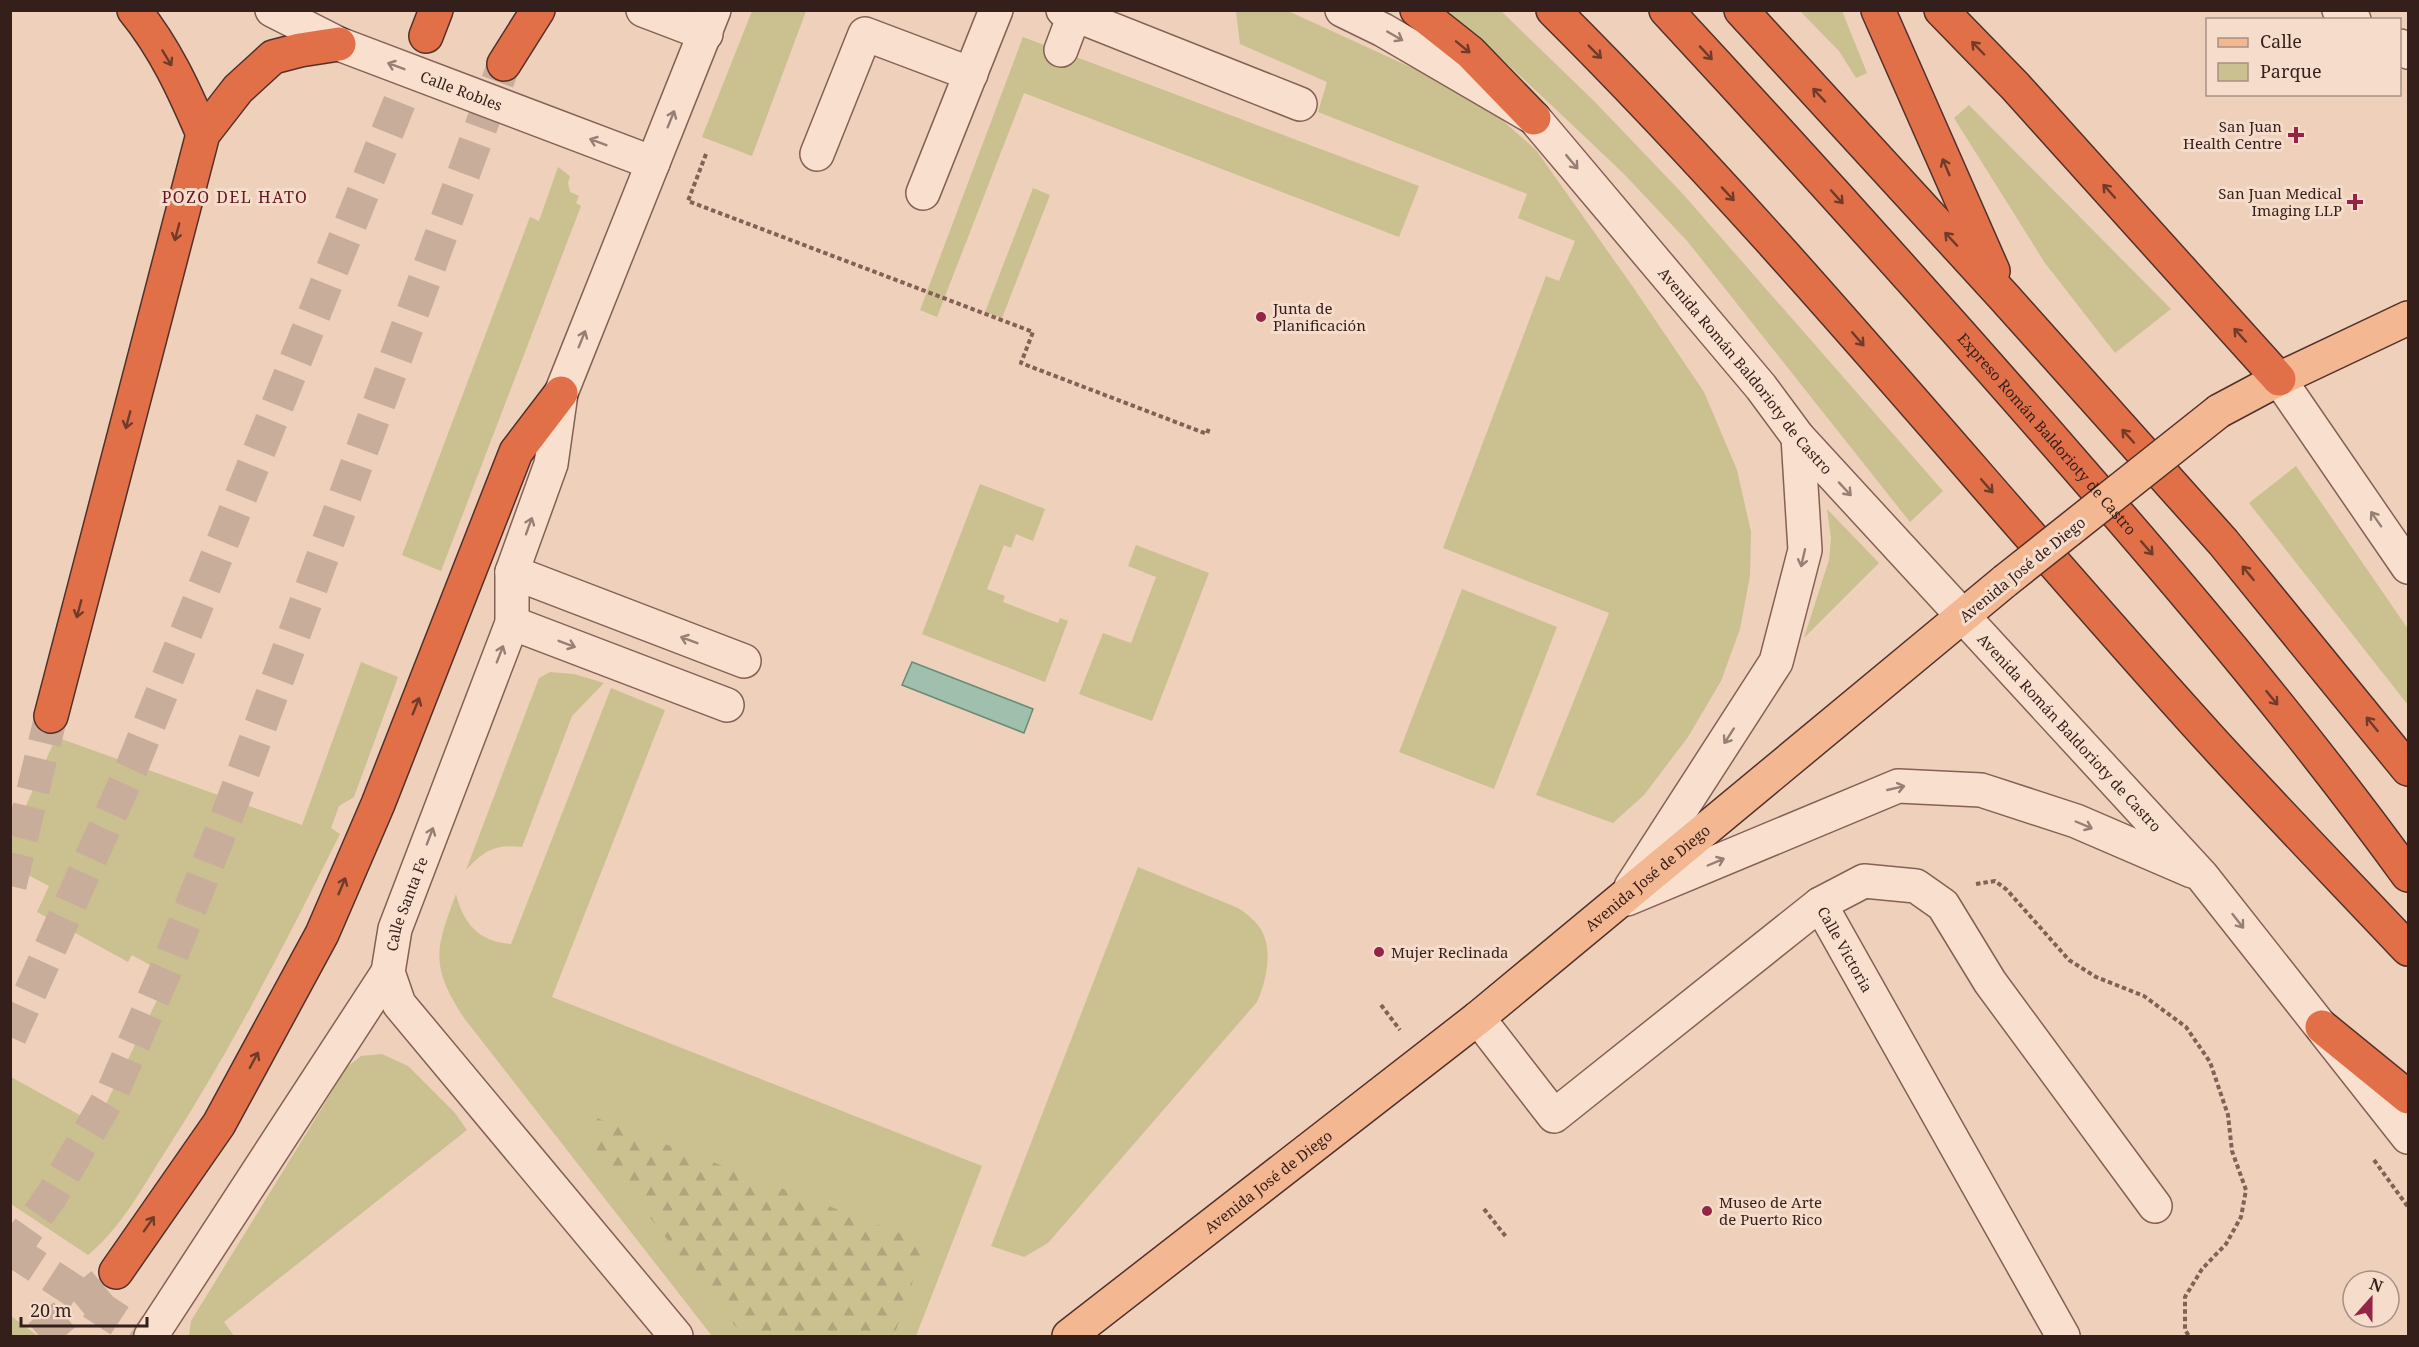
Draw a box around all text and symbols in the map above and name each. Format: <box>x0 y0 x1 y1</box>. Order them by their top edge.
legend <box>2206 18 2401 96</box>
text: Calle <box>2260 29 2302 53</box>
one-way arrow <box>1386 30 1403 42</box>
one-way arrow <box>1455 40 1471 53</box>
one-way arrow <box>1971 41 1986 56</box>
one-way arrow <box>1587 44 1602 59</box>
one-way arrow <box>1698 46 1713 61</box>
one-way arrow <box>162 49 174 66</box>
text: Parque <box>2260 59 2322 83</box>
one-way arrow <box>387 60 406 71</box>
street label: Calle Robles <box>418 66 505 115</box>
one-way arrow <box>1812 88 1826 103</box>
one-way arrow <box>666 110 677 129</box>
place label: San Juan Health Centre <box>2183 116 2282 153</box>
marker: San Juan Health Centre <box>2287 126 2305 144</box>
one-way arrow <box>590 136 608 147</box>
one-way arrow <box>1565 154 1579 169</box>
one-way arrow <box>1940 159 1951 177</box>
one-way arrow <box>2102 183 2116 198</box>
place label: San Juan Medical Imaging LLP <box>2218 183 2342 220</box>
district label: POZO DEL HATO <box>162 186 308 208</box>
one-way arrow <box>1721 186 1735 201</box>
one-way arrow <box>1830 189 1844 204</box>
marker: San Juan Medical Imaging LLP <box>2346 193 2364 211</box>
one-way arrow <box>171 222 183 241</box>
one-way arrow <box>1944 231 1958 246</box>
street label: Avenida Román Baldorioty de Castro <box>1654 263 1837 478</box>
place label: Junta de Planificación <box>1272 298 1366 335</box>
marker: Junta de Planificación <box>1254 310 1268 324</box>
street label: Expreso Román Baldorioty de Castro <box>1953 328 2141 539</box>
one-way arrow <box>2233 328 2247 343</box>
one-way arrow <box>578 330 589 349</box>
one-way arrow <box>1851 332 1865 347</box>
one-way arrow <box>122 410 133 429</box>
one-way arrow <box>2121 429 2135 444</box>
one-way arrow <box>1980 478 1994 493</box>
one-way arrow <box>1838 481 1852 496</box>
one-way arrow <box>2370 511 2382 527</box>
street label: Avenida José de Diego <box>1955 512 2089 626</box>
one-way arrow <box>524 517 535 535</box>
one-way arrow <box>2140 540 2154 555</box>
one-way arrow <box>1796 548 1808 567</box>
one-way arrow <box>2242 565 2255 581</box>
one-way arrow <box>72 599 84 618</box>
street label: Avenida Román Baldorioty de Castro <box>1973 629 2166 836</box>
one-way arrow <box>681 634 699 645</box>
one-way arrow <box>557 639 576 650</box>
one-way arrow <box>495 645 506 664</box>
one-way arrow <box>2265 690 2278 706</box>
one-way arrow <box>411 697 422 716</box>
one-way arrow <box>2365 716 2378 732</box>
one-way arrow <box>1723 727 1735 744</box>
one-way arrow <box>1886 782 1905 794</box>
street label: Avenida José de Diego <box>1581 820 1714 935</box>
one-way arrow <box>2075 820 2093 831</box>
one-way arrow <box>426 827 437 846</box>
street label: Calle Santa Fe <box>382 854 432 953</box>
one-way arrow <box>1706 856 1724 867</box>
one-way arrow <box>337 878 348 896</box>
street label: Calle Victoria <box>1813 903 1878 996</box>
one-way arrow <box>2232 913 2245 929</box>
place label: Mujer Reclinada <box>1391 942 1509 962</box>
marker: Mujer Reclinada <box>1372 945 1386 959</box>
one-way arrow <box>248 1052 260 1069</box>
street label: Avenida José de Diego <box>1200 1125 1336 1237</box>
place label: Museo de Arte de Puerto Rico <box>1719 1192 1822 1229</box>
marker: Museo de Arte de Puerto Rico <box>1700 1204 1714 1218</box>
one-way arrow <box>143 1217 155 1233</box>
north arrow <box>2341 1269 2401 1329</box>
text: N <box>2367 1272 2387 1298</box>
scale bar <box>21 1290 147 1328</box>
text: 20 m <box>30 1298 72 1322</box>

